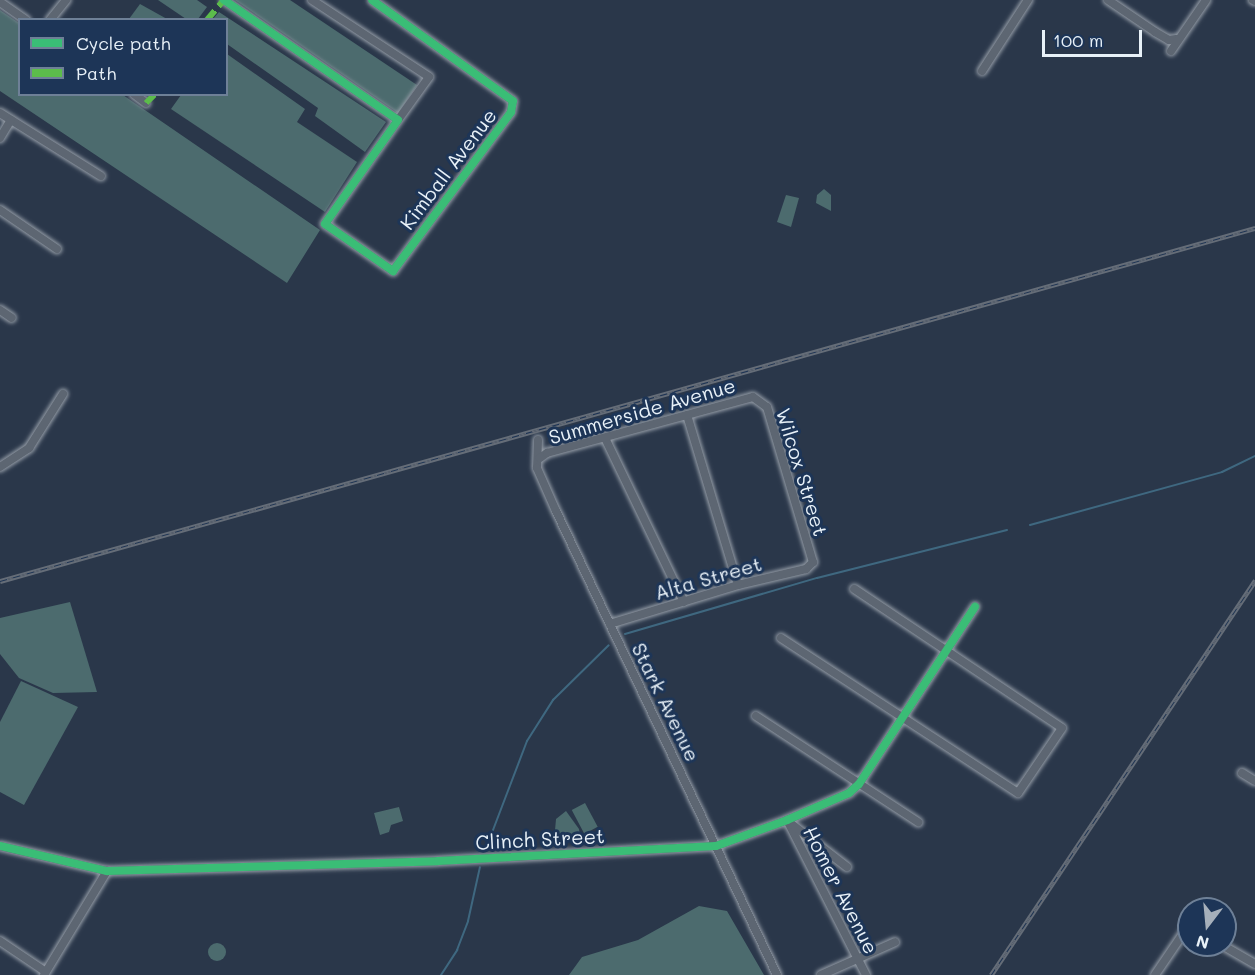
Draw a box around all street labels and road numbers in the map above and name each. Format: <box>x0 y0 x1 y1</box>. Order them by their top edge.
street label: Kimball Avenue <box>395 104 501 234</box>
street label: Summerside Avenue <box>546 373 738 449</box>
street label: Wilcox Street <box>771 405 833 539</box>
street label: Alta Street <box>652 551 764 605</box>
street label: Stark Avenue <box>627 639 705 765</box>
street label: Homer Avenue <box>799 822 883 958</box>
street label: Clinch Street <box>475 824 605 854</box>

